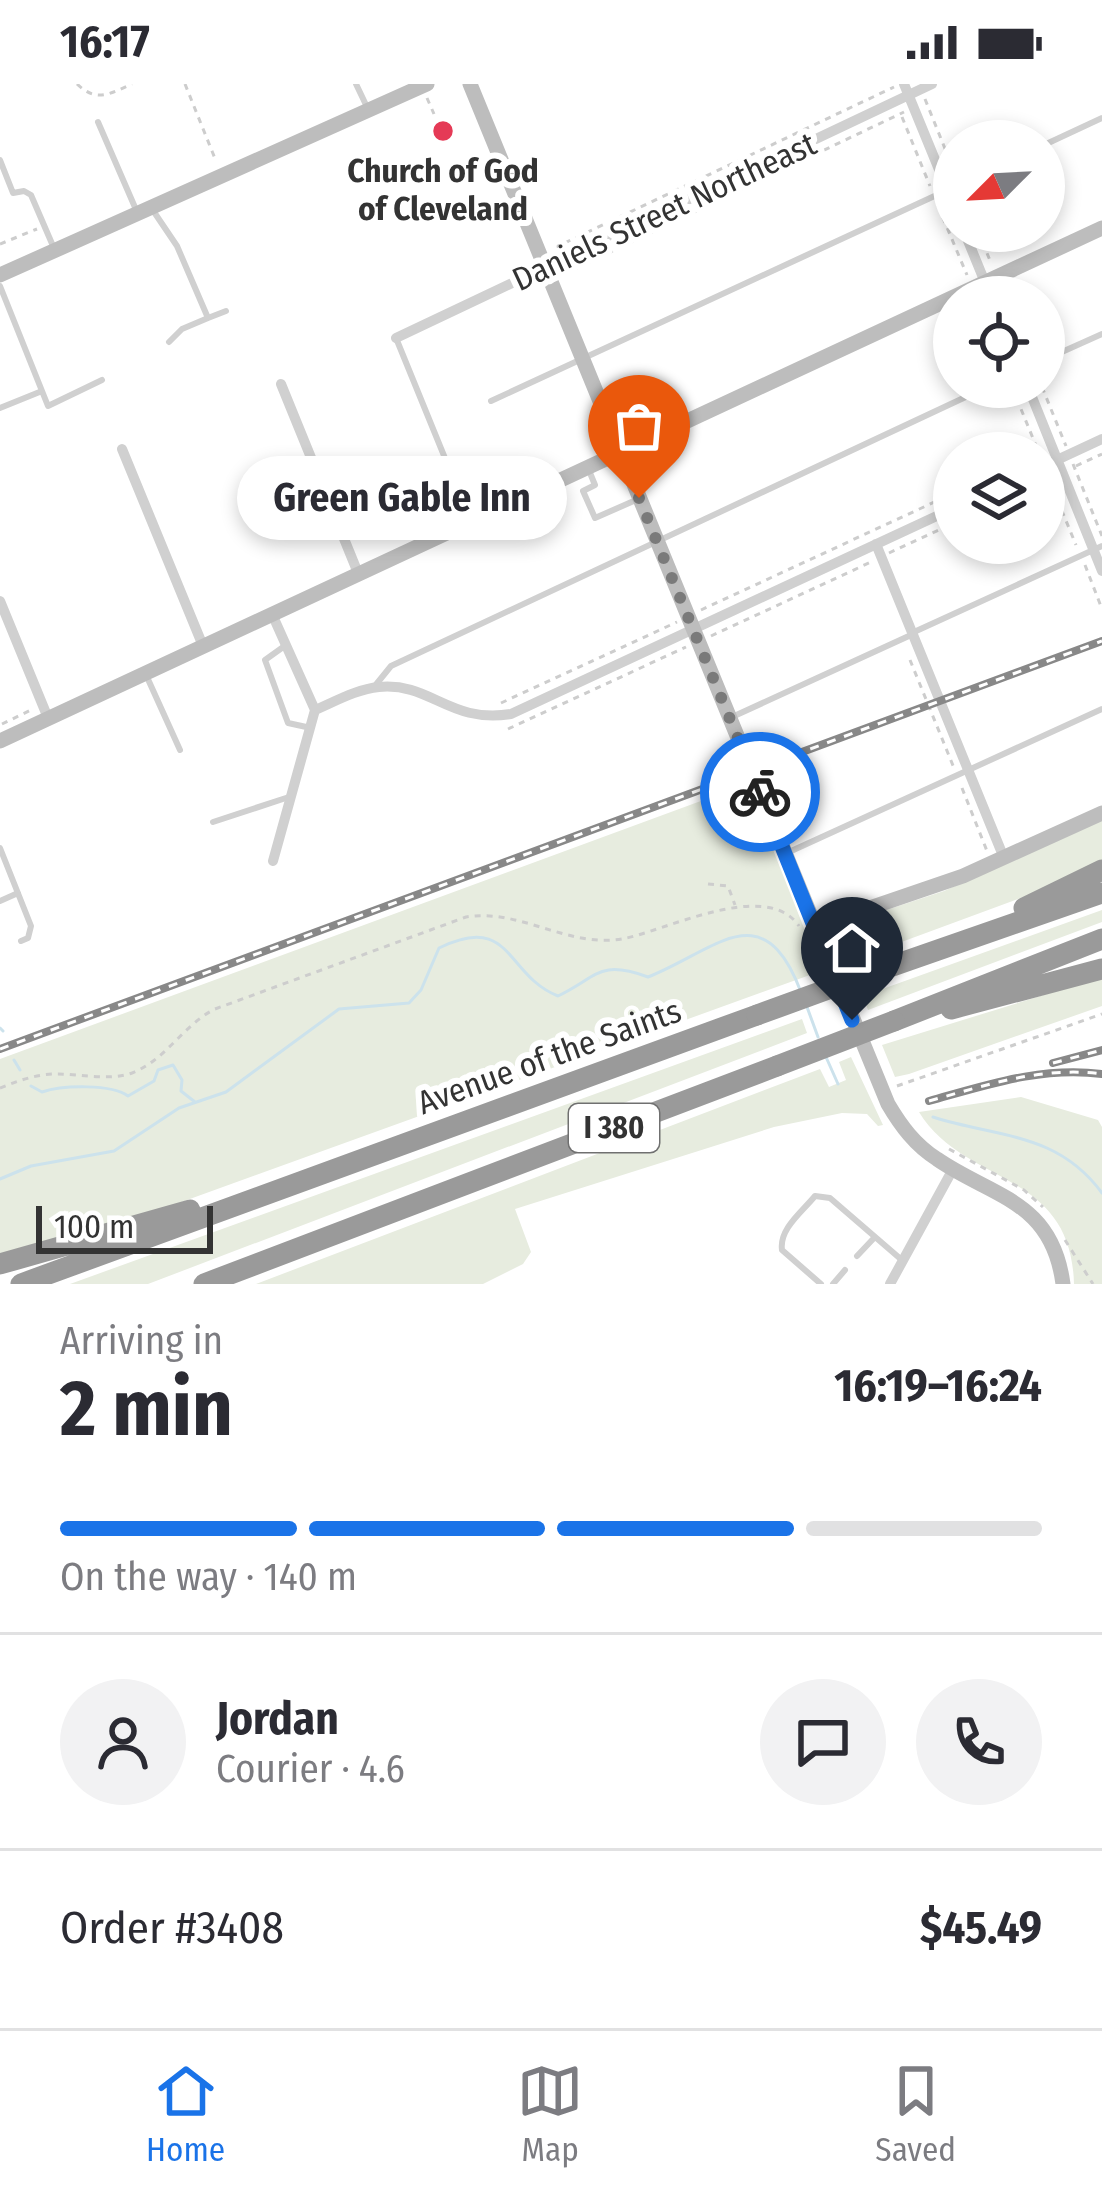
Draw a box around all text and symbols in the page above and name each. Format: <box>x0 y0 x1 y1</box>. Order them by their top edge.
text: 16:17 <box>60 15 150 69</box>
marker: Church of God of Cleveland <box>430 118 456 144</box>
north arrow <box>933 120 1065 252</box>
map controls <box>933 120 1065 564</box>
street label: Daniels Street Northeast <box>506 124 823 300</box>
place label: Church of God of Cleveland <box>347 151 539 229</box>
button: locate <box>933 276 1065 408</box>
pin <box>588 375 690 498</box>
icon: bag <box>606 393 672 459</box>
button: layers <box>933 432 1065 564</box>
callout: Green Gable Inn <box>237 456 567 540</box>
text: Green Gable Inn <box>273 475 531 521</box>
courier <box>700 732 820 852</box>
icon: bike <box>727 759 793 825</box>
pin <box>801 897 903 1020</box>
icon: home <box>819 915 885 981</box>
street label: Avenue of the Saints <box>412 991 687 1123</box>
road number: I 380 <box>569 1104 659 1152</box>
scale bar <box>36 1200 213 1253</box>
text: 100 m <box>54 1207 134 1247</box>
text: Arriving in <box>60 1318 223 1364</box>
text: 16:19–16:24 <box>834 1359 1042 1413</box>
text: 2 min <box>60 1362 233 1456</box>
text: On the way · 140 m <box>60 1554 357 1600</box>
button: person <box>60 1679 186 1805</box>
button: chat <box>760 1679 886 1805</box>
button: phone <box>916 1679 1042 1805</box>
text: Jordan <box>216 1692 339 1746</box>
text: Courier · 4.6 <box>216 1746 405 1792</box>
text: Order #3408 <box>60 1901 284 1955</box>
text: $45.49 <box>920 1901 1042 1955</box>
tab: Home <box>146 2058 225 2170</box>
tab: Map <box>517 2058 583 2170</box>
tab: Saved <box>875 2058 956 2170</box>

